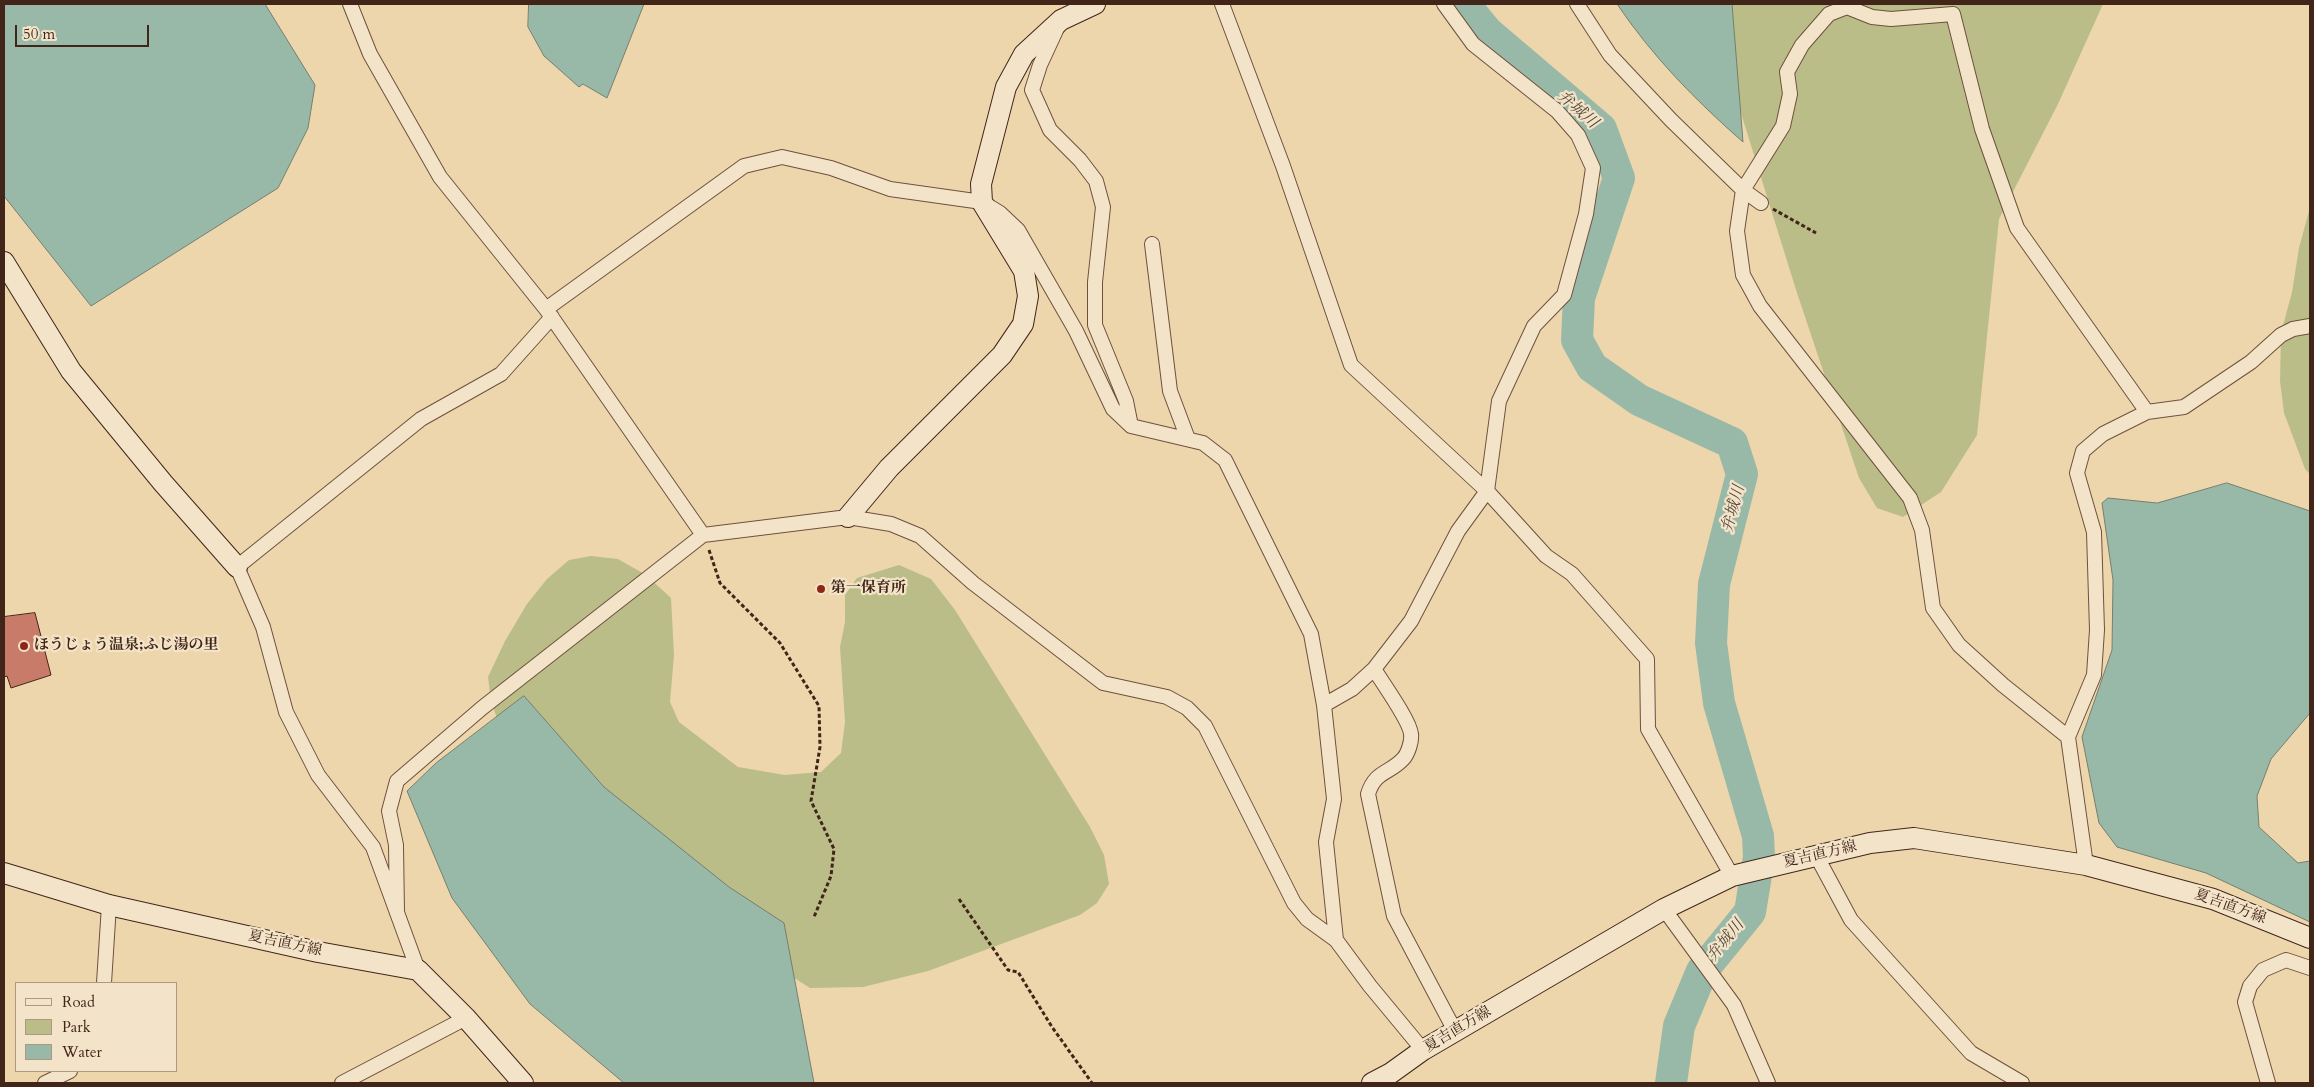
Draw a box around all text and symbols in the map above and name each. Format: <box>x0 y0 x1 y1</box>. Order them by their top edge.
scale bar <box>18 15 151 47</box>
text: 50 m <box>23 24 55 44</box>
water label: 弁城川 <box>1553 87 1601 133</box>
water label: 弁城川 <box>1719 483 1749 535</box>
place label: 第一保育所 <box>831 580 906 598</box>
marker: 第一保育所 <box>815 583 827 595</box>
place label: ほうじょう温泉;ふじ湯の里 <box>34 637 218 655</box>
marker: ほうじょう温泉;ふじ湯の里 <box>18 640 30 652</box>
street label: 夏吉直方線 <box>1781 838 1859 872</box>
street label: 夏吉直方線 <box>2192 886 2268 928</box>
water label: 弁城川 <box>1703 916 1749 966</box>
street label: 夏吉直方線 <box>246 927 324 961</box>
legend <box>15 982 178 1072</box>
text: Road <box>62 992 95 1012</box>
street label: 夏吉直方線 <box>1421 1003 1495 1057</box>
text: Park <box>62 1017 91 1037</box>
text: Water <box>62 1042 102 1062</box>

